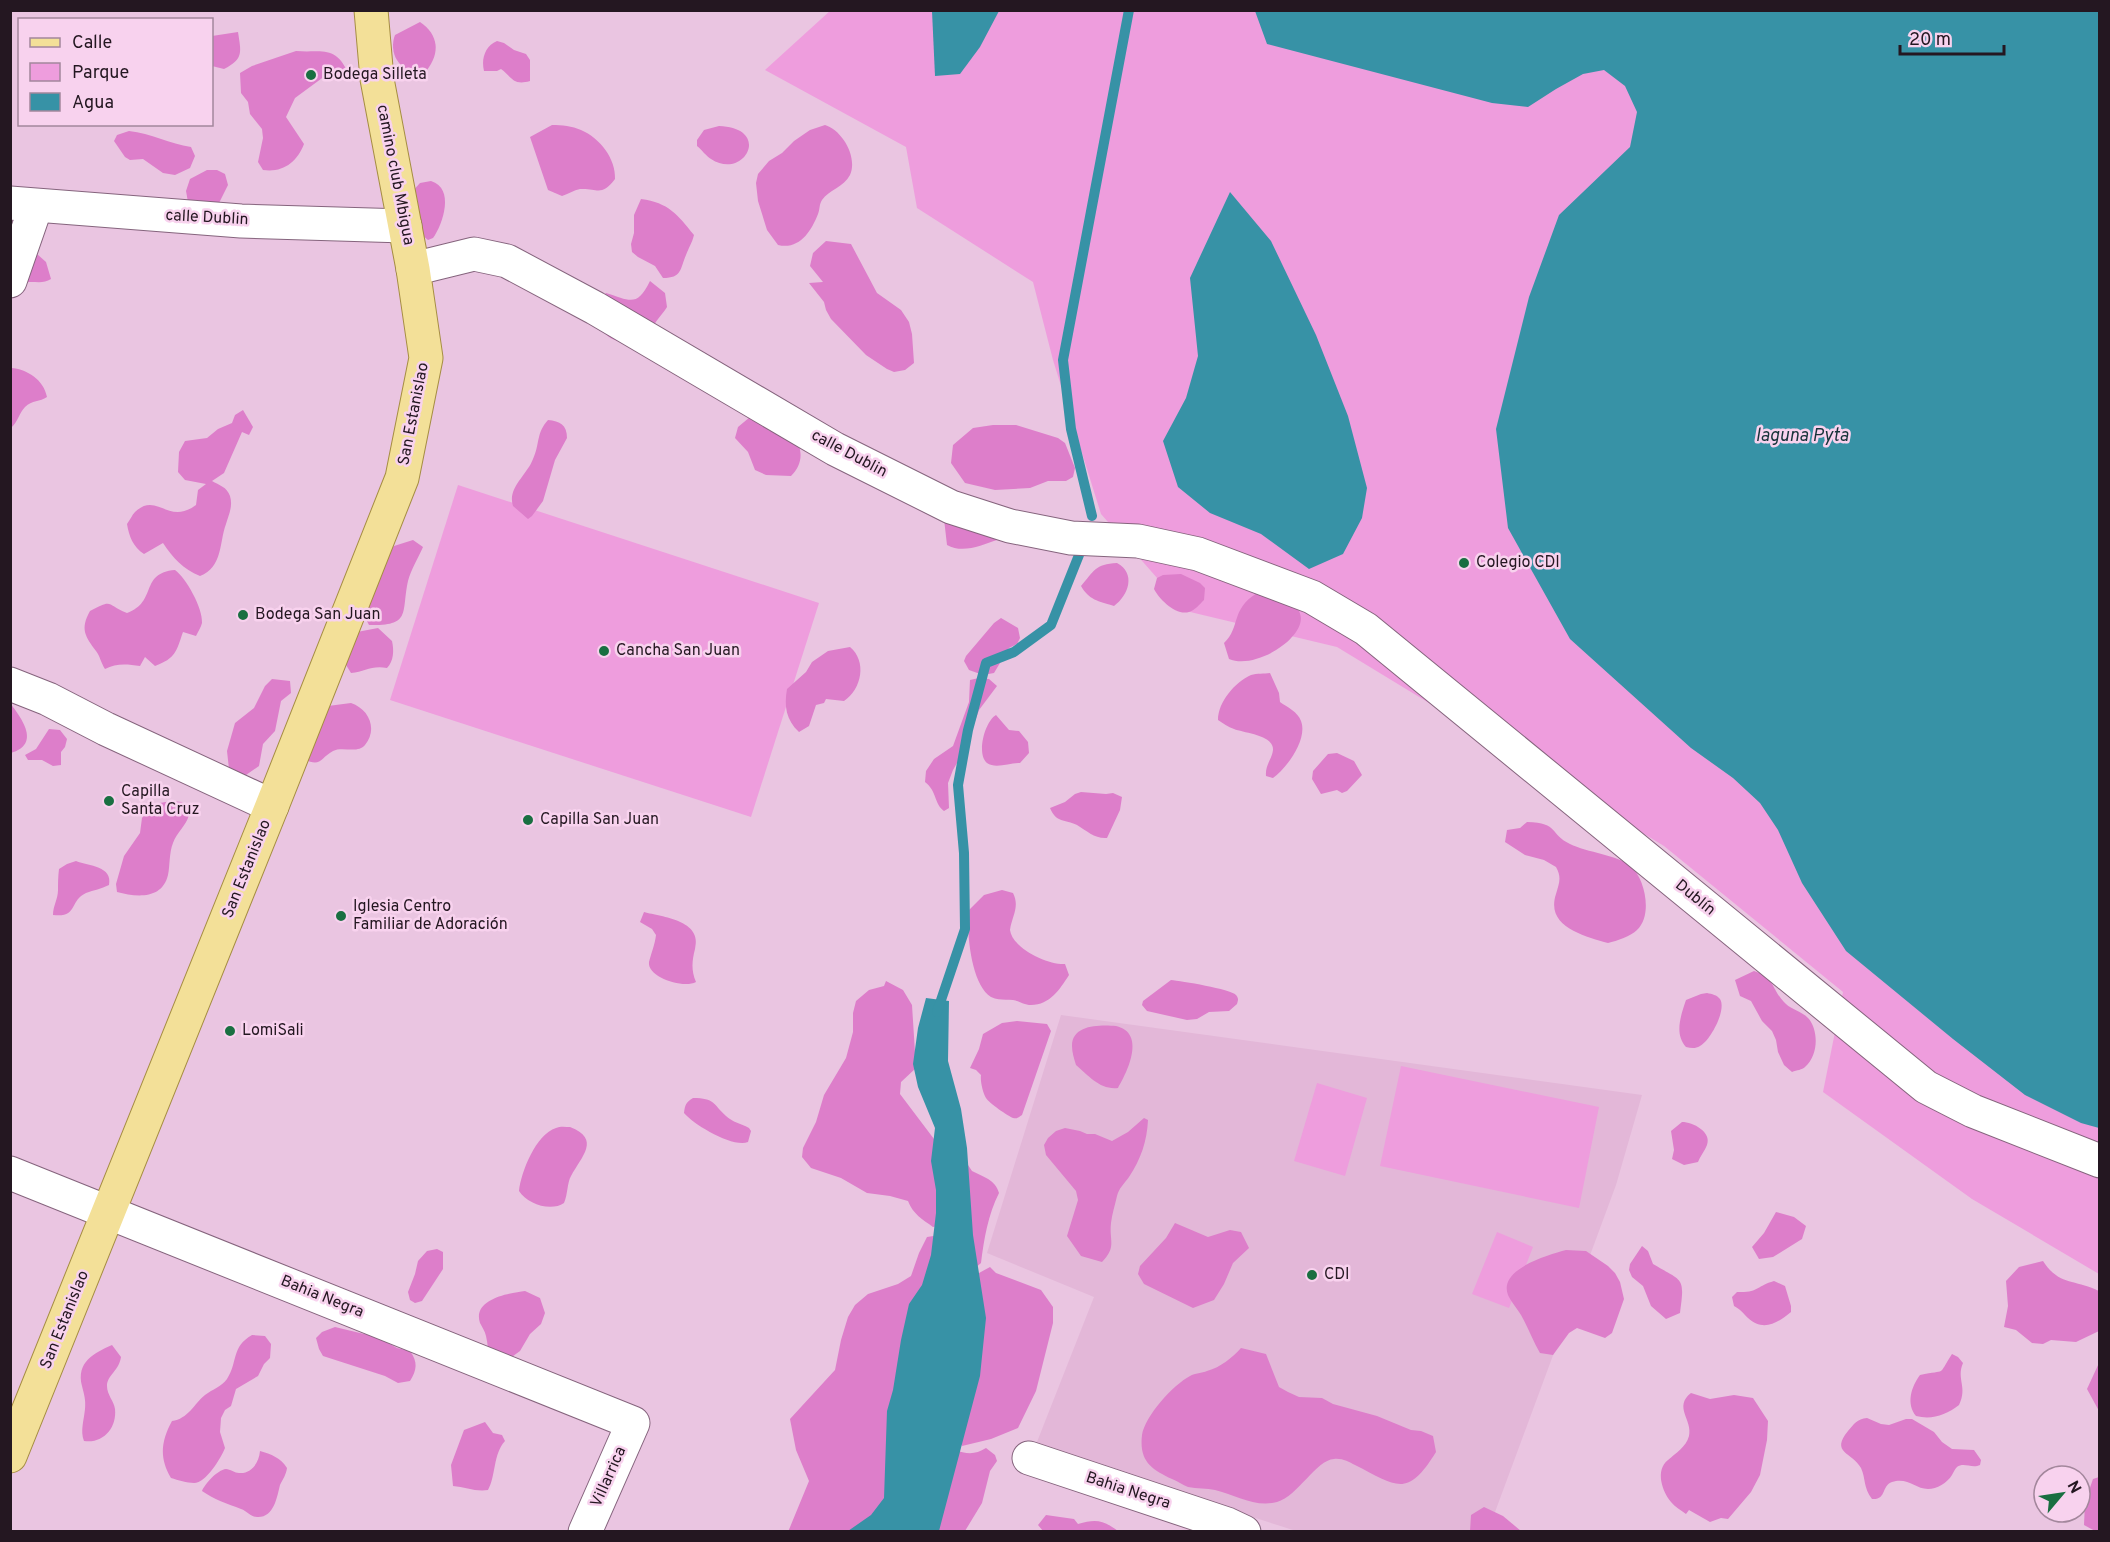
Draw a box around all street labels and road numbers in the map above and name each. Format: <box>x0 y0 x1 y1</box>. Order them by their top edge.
street label: camino club Mbigua <box>372 103 418 247</box>
street label: calle Dublin <box>165 206 249 230</box>
street label: San Estanislao <box>394 361 434 467</box>
street label: calle Dublin <box>808 426 890 482</box>
street label: San Estanislao <box>218 817 276 921</box>
street label: Dublín <box>1671 876 1719 920</box>
street label: San Estanislao <box>36 1268 94 1372</box>
street label: Bahia Negra <box>277 1271 367 1323</box>
street label: Villarrica <box>587 1444 631 1510</box>
street label: Bahia Negra <box>1083 1468 1173 1514</box>

